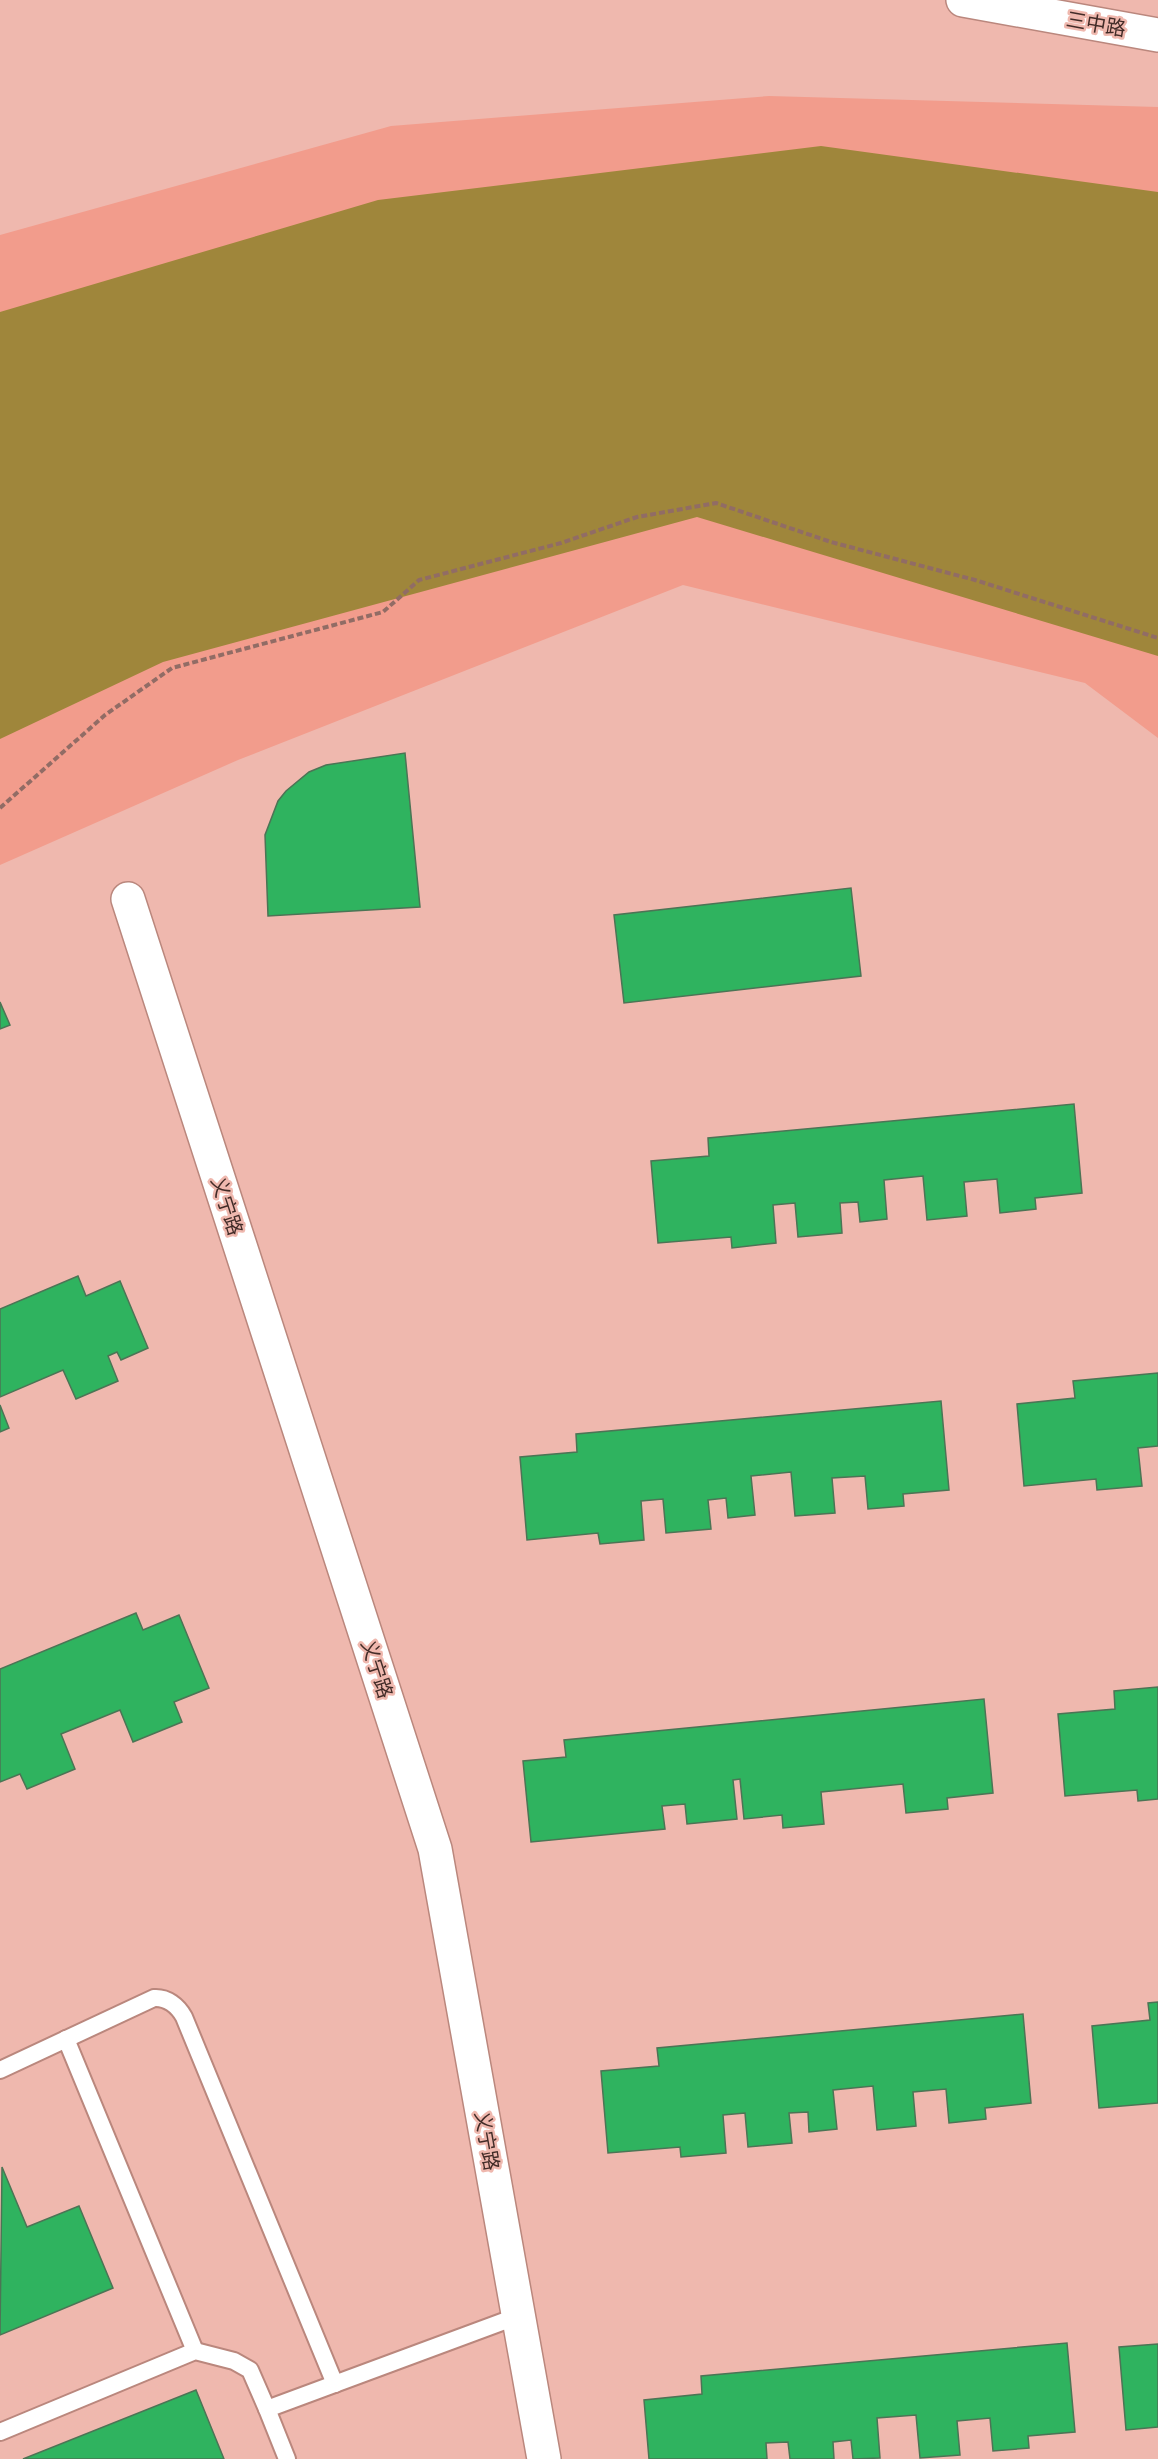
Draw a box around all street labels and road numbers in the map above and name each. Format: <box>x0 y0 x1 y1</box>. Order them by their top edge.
street label: 三中路 <box>1064 7 1128 41</box>
street label: 义宁路 <box>206 1174 248 1238</box>
street label: 义宁路 <box>356 1637 398 1701</box>
street label: 义宁路 <box>470 2109 504 2173</box>

